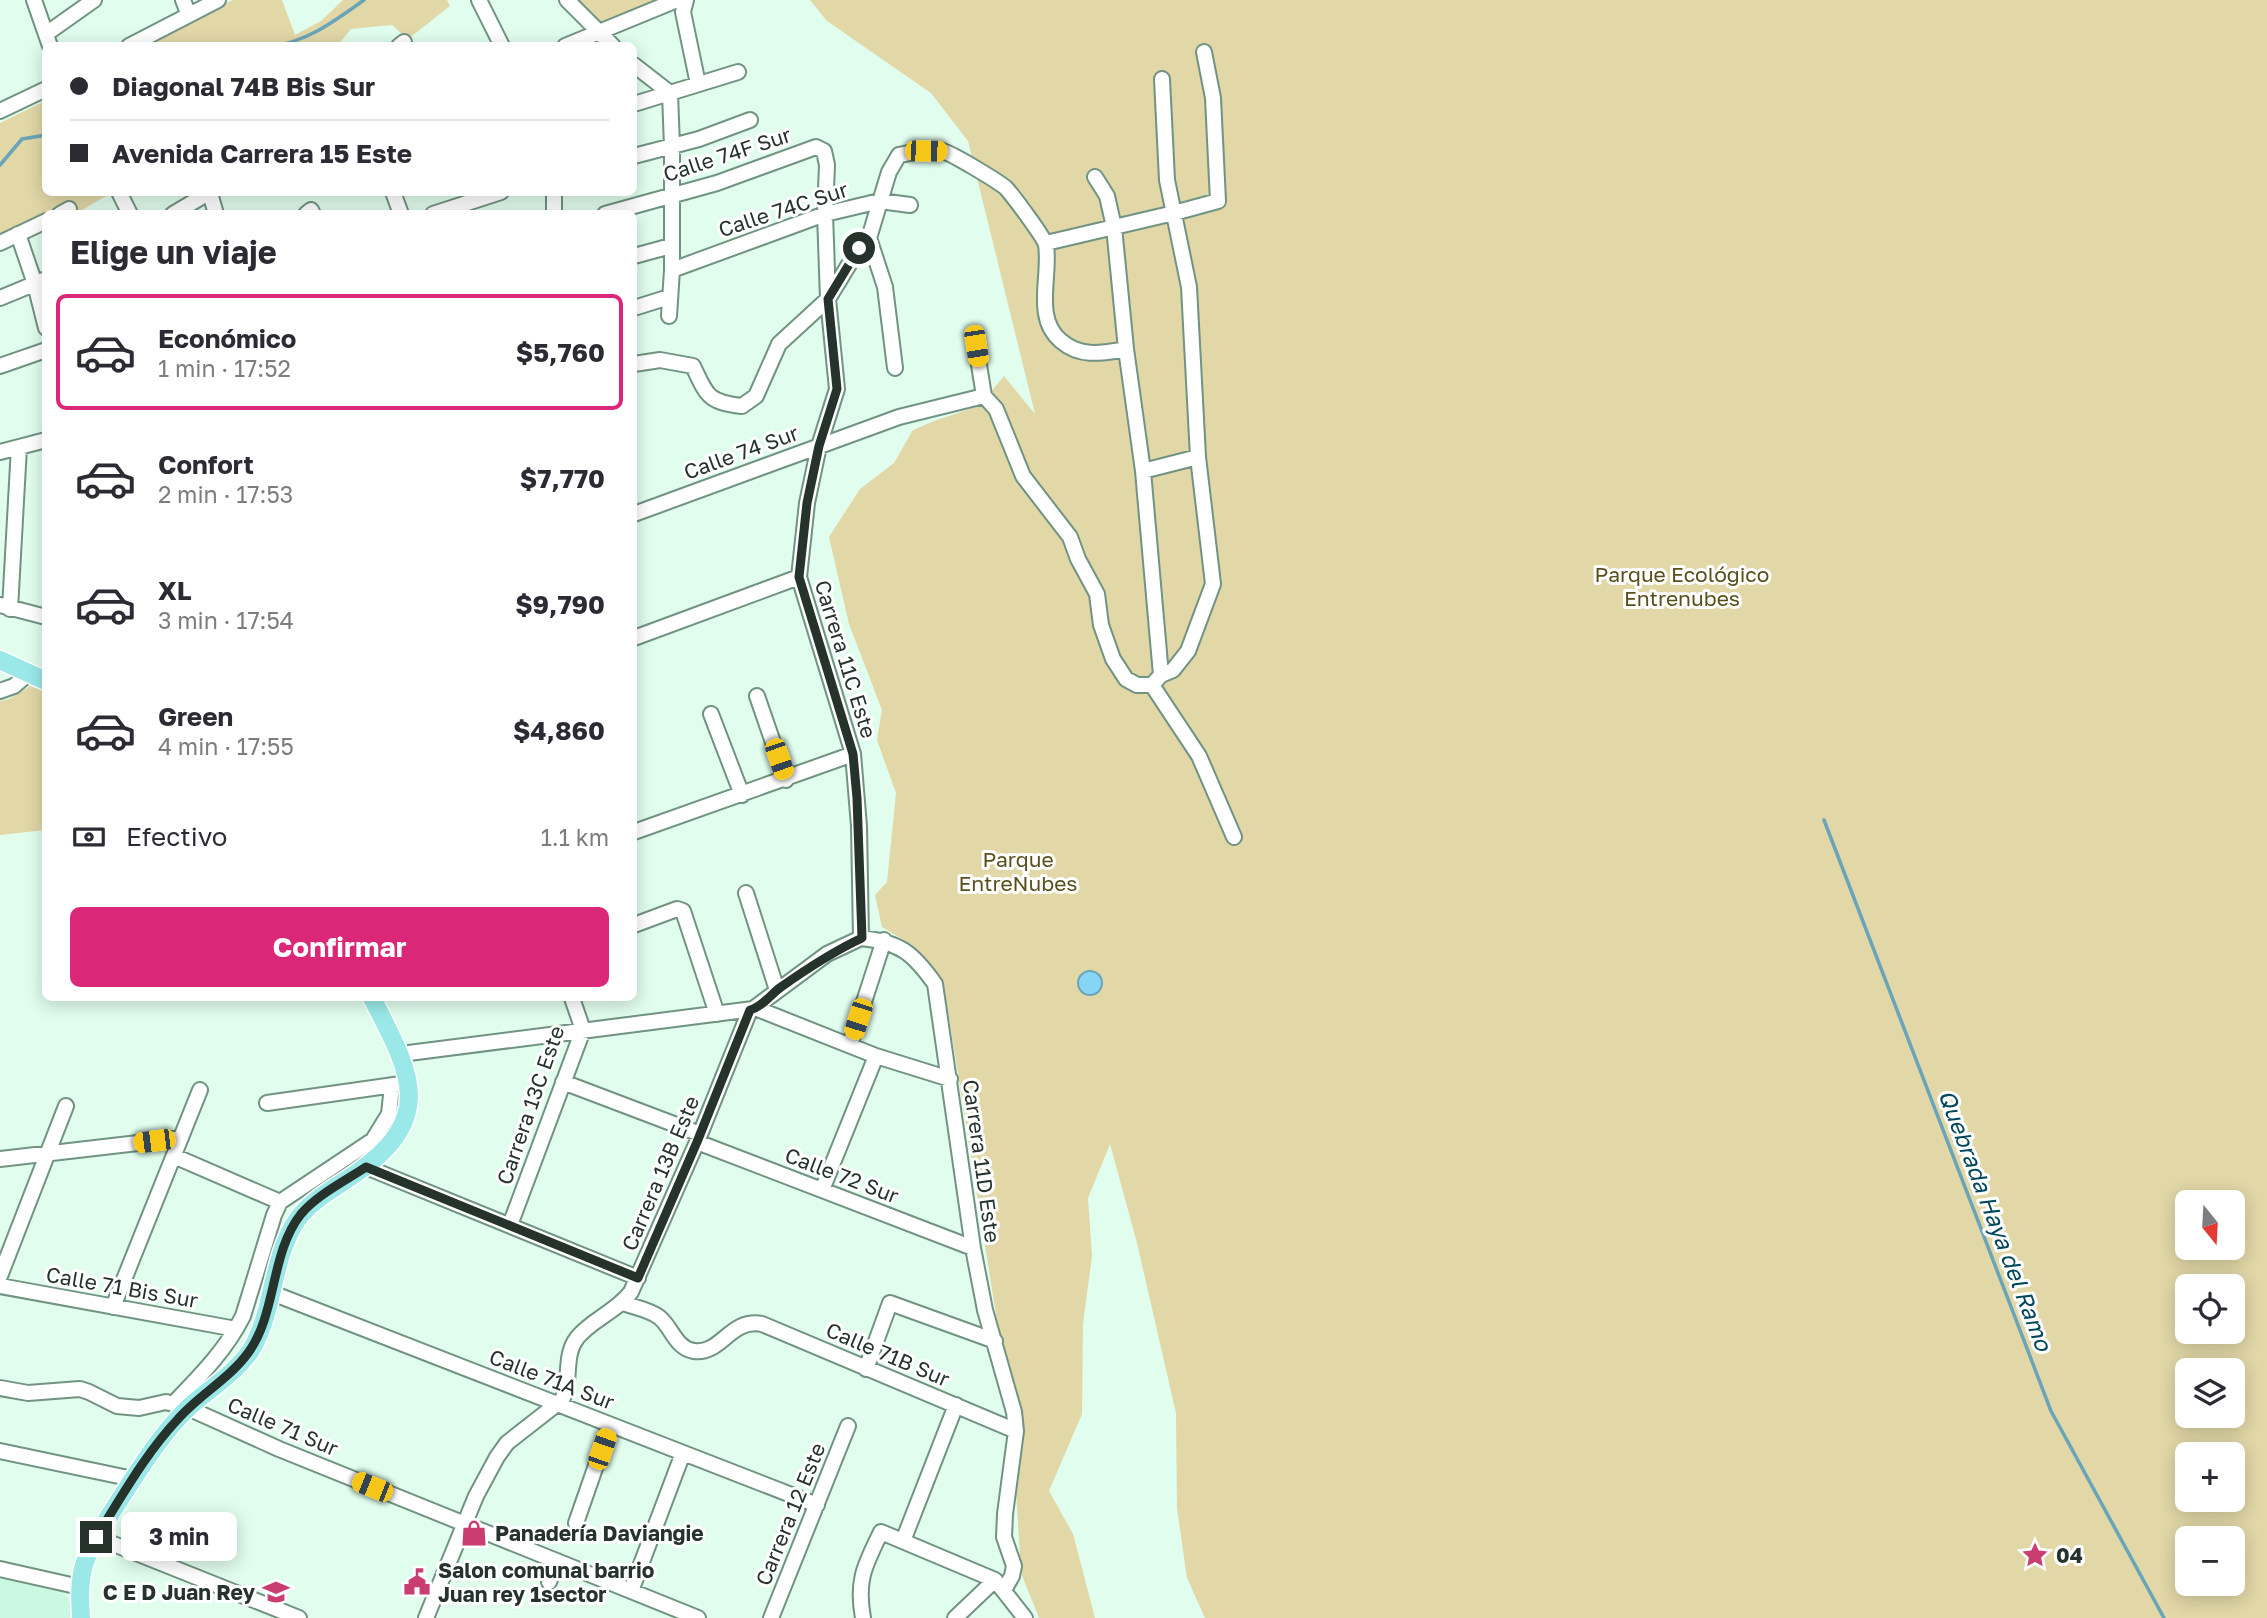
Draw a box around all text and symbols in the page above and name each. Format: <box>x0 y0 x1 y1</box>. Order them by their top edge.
text: Diagonal 74B Bis Sur <box>112 71 375 102</box>
street label: Calle 74F Sur <box>660 121 794 187</box>
text: Avenida Carrera 15 Este <box>112 138 412 169</box>
car <box>905 140 948 162</box>
street label: Calle 74C Sur <box>715 176 851 242</box>
route start <box>843 232 875 264</box>
text: Elige un viaje <box>70 233 277 271</box>
icon: car <box>74 321 137 384</box>
text: Económico <box>158 323 296 354</box>
car <box>963 324 990 368</box>
text: $5,760 <box>516 337 605 368</box>
text: 1 min · 17:52 <box>158 354 291 382</box>
street label: Calle 74 Sur <box>680 419 802 485</box>
icon: car <box>74 447 137 510</box>
text: Confort <box>158 449 254 480</box>
text: $7,770 <box>520 463 605 494</box>
text: 2 min · 17:53 <box>158 480 293 508</box>
park label: Parque Ecológico Entrenubes <box>1595 561 1769 611</box>
icon: car <box>74 573 137 636</box>
text: XL <box>158 575 192 606</box>
street label: Carrera 11C Este <box>810 577 882 741</box>
text: $9,790 <box>515 589 605 620</box>
text: 3 min · 17:54 <box>158 606 294 634</box>
icon: car <box>74 699 137 762</box>
text: Green <box>158 701 233 732</box>
text: $4,860 <box>513 715 605 746</box>
text: 4 min · 17:55 <box>158 732 294 760</box>
car <box>763 736 796 782</box>
icon: cash <box>70 818 108 856</box>
text: Efectivo <box>126 821 227 852</box>
text: 1.1 km <box>541 823 609 851</box>
park label: Parque EntreNubes <box>959 846 1077 896</box>
button: Confirmar <box>70 907 609 987</box>
car <box>842 996 875 1042</box>
street label: Carrera 13C Este <box>491 1022 569 1188</box>
street label: Carrera 11D Este <box>958 1078 1006 1244</box>
water label: Quebrada Haya del Ramo <box>1933 1086 2059 1356</box>
street label: Carrera 13B Este <box>616 1092 704 1254</box>
car <box>132 1128 177 1154</box>
street label: Calle 72 Sur <box>781 1141 903 1209</box>
north arrow <box>2175 1190 2245 1260</box>
map controls <box>2175 1190 2245 1596</box>
street label: Calle 71 Bis Sur <box>44 1261 200 1313</box>
button: locate <box>2175 1274 2245 1344</box>
street label: Calle 71B Sur <box>822 1316 954 1392</box>
street label: Calle 71A Sur <box>486 1343 618 1415</box>
button: layers <box>2175 1358 2245 1428</box>
street label: Calle 71 Sur <box>224 1391 342 1461</box>
car <box>586 1426 619 1472</box>
street label: Carrera 12 Este <box>750 1439 830 1589</box>
button: + <box>2175 1442 2245 1512</box>
car <box>349 1469 396 1505</box>
callout: 3 min <box>120 1512 236 1562</box>
shop icon: Panadería Daviangie <box>459 1518 489 1548</box>
place label: Panadería Daviangie <box>495 1520 704 1546</box>
route end <box>80 1521 112 1553</box>
text: 3 min <box>149 1522 209 1550</box>
button: − <box>2175 1526 2245 1596</box>
place icon: 04 <box>2020 1540 2050 1570</box>
place label: 04 <box>2056 1542 2083 1568</box>
place label: Salon comunal barrio Juan rey 1sector <box>438 1557 654 1607</box>
public building icon: Salon comunal barrio Juan rey 1sector <box>402 1567 432 1597</box>
school or university icon: C E D Juan Rey <box>261 1577 291 1607</box>
place label: C E D Juan Rey <box>103 1579 255 1605</box>

